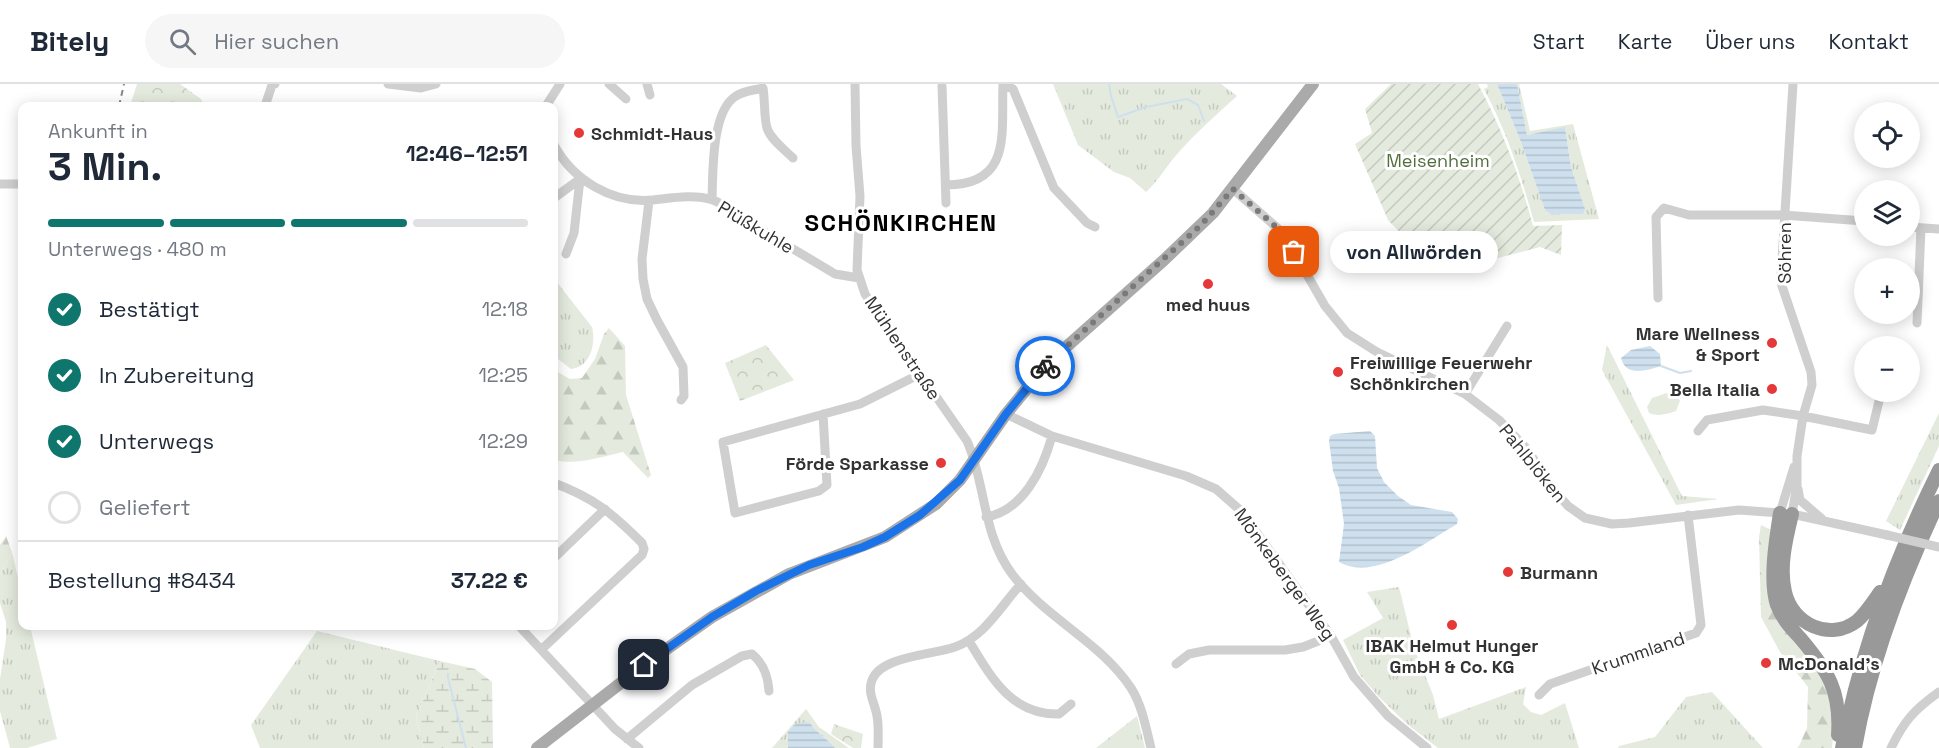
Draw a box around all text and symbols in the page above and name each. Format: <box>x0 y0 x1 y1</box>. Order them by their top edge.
search box <box>145 14 565 68</box>
text: Bitely <box>30 23 109 59</box>
icon: search <box>166 25 199 58</box>
text: Hier suchen <box>214 27 339 55</box>
text: Start <box>1533 28 1585 55</box>
text: Karte <box>1618 28 1672 55</box>
text: Über uns <box>1705 28 1795 55</box>
text: Kontakt <box>1828 28 1909 55</box>
map controls <box>1854 102 1920 402</box>
button: locate <box>1854 102 1920 168</box>
text: Ankunft in <box>48 118 148 144</box>
place label: Schmidt-Haus <box>591 122 713 145</box>
marker: Schmidt-Haus <box>572 126 586 140</box>
text: 12:46–12:51 <box>406 139 528 167</box>
text: 3 Min. <box>48 142 162 191</box>
park label: Meisenheim <box>1386 149 1490 172</box>
button: layers <box>1854 180 1920 246</box>
street label: Plüßkuhle <box>714 195 798 259</box>
district label: SCHÖNKIRCHEN <box>804 207 998 238</box>
street label: Söhren <box>1773 222 1796 284</box>
pin <box>1268 226 1319 277</box>
callout: von Allwörden <box>1330 231 1498 273</box>
icon: bag <box>1277 235 1310 268</box>
text: Unterwegs · 480 m <box>48 236 227 262</box>
text: von Allwörden <box>1346 239 1482 265</box>
button: + <box>1854 258 1920 324</box>
marker: med huus <box>1201 277 1215 291</box>
street label: Mühlenstraße <box>860 292 946 404</box>
icon: check <box>48 293 81 326</box>
place label: med huus <box>1166 293 1250 316</box>
text: Bestätigt <box>99 295 200 323</box>
text: 12:18 <box>482 296 528 322</box>
place label: Mare Wellness & Sport <box>1636 322 1760 366</box>
courier <box>1015 336 1075 396</box>
marker: Mare Wellness & Sport <box>1765 336 1779 350</box>
button: − <box>1854 336 1920 402</box>
icon: bike <box>1029 350 1062 383</box>
place label: Freiwillige Feuerwehr Schönkirchen <box>1350 351 1533 395</box>
icon: check <box>48 359 81 392</box>
text: In Zubereitung <box>99 361 254 389</box>
text: 12:25 <box>478 362 528 388</box>
marker: Freiwillige Feuerwehr Schönkirchen <box>1331 365 1345 379</box>
place label: Bella Italia <box>1670 378 1761 401</box>
marker: Bella Italia <box>1765 382 1779 396</box>
street label: Pahlblöken <box>1494 419 1572 507</box>
icon: check <box>48 425 81 458</box>
text: Unterwegs <box>99 427 214 455</box>
text: 12:29 <box>478 428 528 454</box>
place label: Förde Sparkasse <box>786 452 929 475</box>
marker: Förde Sparkasse <box>934 456 948 470</box>
text: Geliefert <box>99 493 191 521</box>
street label: Mönkeberger Weg <box>1229 504 1341 644</box>
place label: Burmann <box>1520 561 1598 584</box>
marker: Burmann <box>1501 565 1515 579</box>
text: Bestellung #8434 <box>48 566 235 594</box>
text: 37.22 € <box>451 566 528 594</box>
marker: IBAK Helmut Hunger GmbH & Co. KG <box>1445 618 1459 632</box>
street label: Krummland <box>1588 626 1688 680</box>
place label: IBAK Helmut Hunger GmbH & Co. KG <box>1366 634 1538 678</box>
pin <box>618 639 669 690</box>
icon: home <box>627 648 660 681</box>
place label: McDonald's <box>1778 652 1880 675</box>
marker: McDonald's <box>1759 656 1773 670</box>

